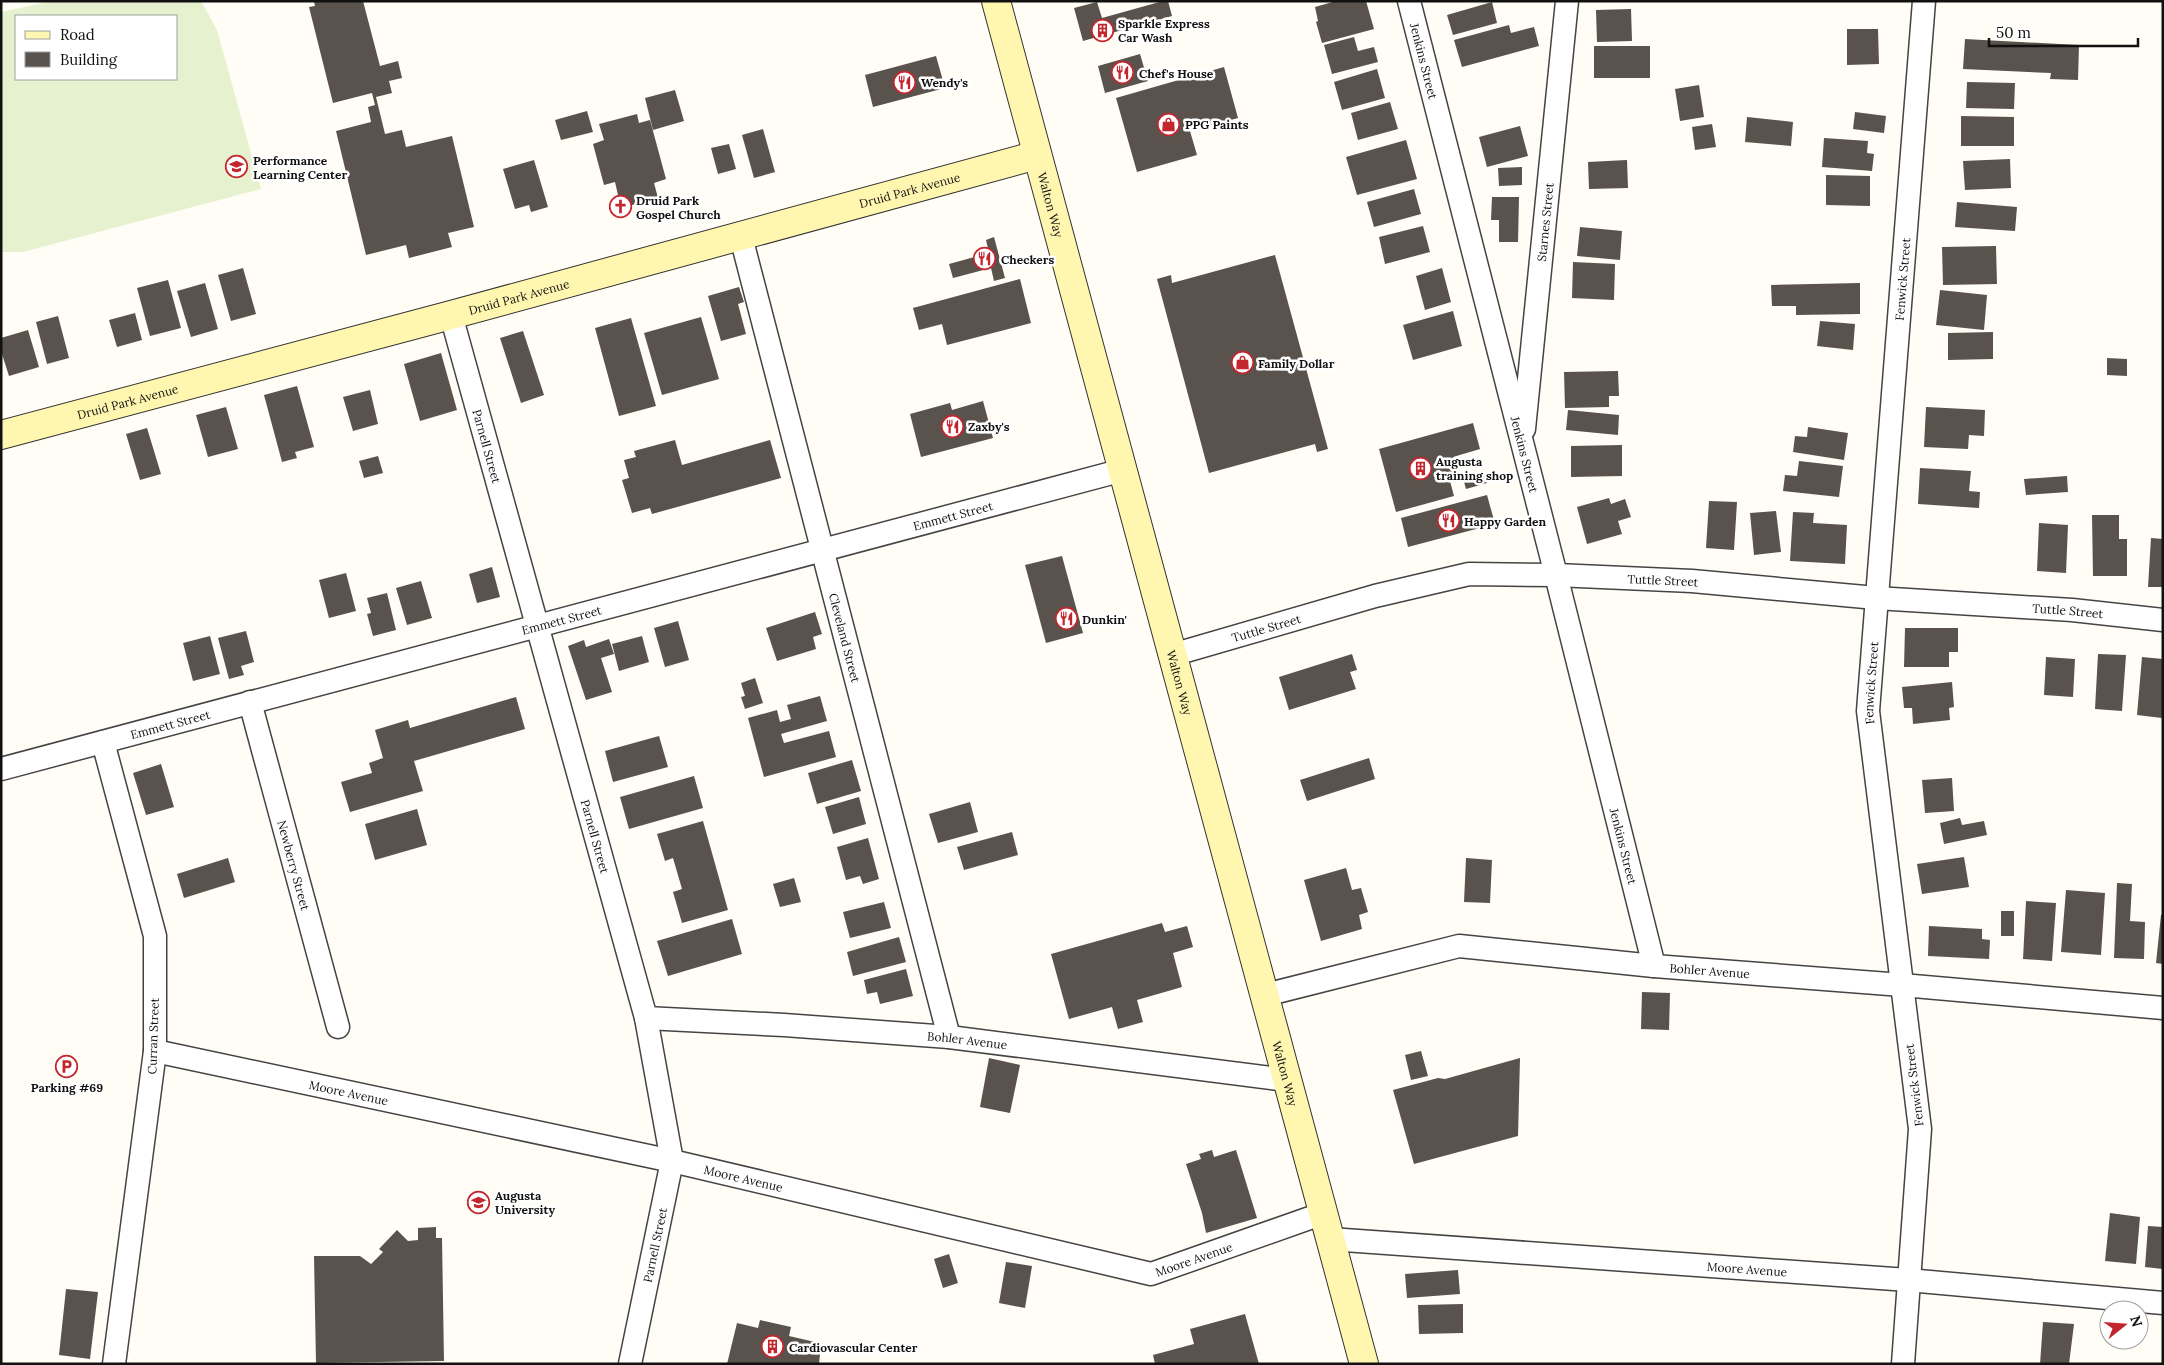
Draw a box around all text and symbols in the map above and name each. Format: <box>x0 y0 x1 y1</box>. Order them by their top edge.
legend <box>15 15 178 80</box>
scale bar <box>1989 15 2138 47</box>
place label: Sparkle Express Car Wash <box>1118 16 1210 45</box>
building icon: Sparkle Express Car Wash <box>1090 18 1114 42</box>
street label: Jenkins Street <box>1407 20 1441 101</box>
text: 50 m <box>1996 23 2031 42</box>
text: Road <box>60 25 95 44</box>
text: Building <box>60 50 118 69</box>
restaurant icon: Chef's House <box>1111 61 1135 85</box>
place label: Chef's House <box>1139 66 1214 81</box>
restaurant icon: Wendy's <box>893 70 917 94</box>
place label: Wendy's <box>921 75 968 90</box>
shop icon: PPG Paints <box>1157 112 1181 136</box>
place label: PPG Paints <box>1185 117 1249 132</box>
place label: Performance Learning Center <box>253 153 348 182</box>
school or university icon: Performance Learning Center <box>225 155 249 179</box>
street label: Druid Park Avenue <box>857 169 962 211</box>
street label: Walton Way <box>1035 170 1067 240</box>
street label: Starnes Street <box>1533 181 1556 262</box>
place label: Druid Park Gospel Church <box>636 193 721 222</box>
church icon: Druid Park Gospel Church <box>608 195 632 219</box>
street label: Fenwick Street <box>1891 237 1913 321</box>
restaurant icon: Checkers <box>973 247 997 271</box>
place label: Checkers <box>1001 252 1054 267</box>
street label: Druid Park Avenue <box>467 275 571 317</box>
shop icon: Family Dollar <box>1230 351 1254 375</box>
place label: Family Dollar <box>1258 356 1335 371</box>
street label: Druid Park Avenue <box>75 380 180 422</box>
street label: Parnell Street <box>470 407 505 485</box>
restaurant icon: Zaxby's <box>940 414 964 438</box>
street label: Jenkins Street <box>1508 414 1542 494</box>
place label: Zaxby's <box>968 419 1010 434</box>
place label: Augusta training shop <box>1436 454 1513 483</box>
building icon: Augusta training shop <box>1408 456 1432 480</box>
street label: Emmett Street <box>911 497 995 533</box>
restaurant icon: Happy Garden <box>1436 509 1460 533</box>
place label: Happy Garden <box>1464 514 1547 529</box>
street label: Tuttle Street <box>1627 571 1699 589</box>
street label: Cleveland Street <box>826 591 864 684</box>
street label: Tuttle Street <box>2032 600 2104 621</box>
street label: Emmett Street <box>520 602 603 637</box>
restaurant icon: Dunkin' <box>1054 607 1078 631</box>
street label: Tuttle Street <box>1230 610 1303 645</box>
place label: Dunkin' <box>1082 612 1127 627</box>
street label: Fenwick Street <box>1860 641 1881 725</box>
street label: Walton Way <box>1164 648 1196 718</box>
street label: Emmett Street <box>129 706 212 742</box>
street label: Parnell Street <box>578 798 613 875</box>
street label: Jenkins Street <box>1607 805 1641 886</box>
street label: Newberry Street <box>275 818 314 912</box>
street label: Bohler Avenue <box>1669 960 1751 981</box>
street label: Curran Street <box>144 997 162 1074</box>
street label: Bohler Avenue <box>927 1028 1009 1052</box>
street label: Walton Way <box>1270 1039 1302 1109</box>
street label: Fenwick Street <box>1901 1043 1926 1127</box>
parking icon: Parking #69 <box>55 1054 79 1078</box>
street label: Moore Avenue <box>308 1076 390 1108</box>
place label: Parking #69 <box>31 1080 103 1095</box>
street label: Moore Avenue <box>703 1161 785 1195</box>
place label: Augusta University <box>495 1188 555 1217</box>
school or university icon: Augusta University <box>467 1190 491 1214</box>
street label: Parnell Street <box>640 1206 670 1284</box>
street label: Moore Avenue <box>1153 1238 1235 1279</box>
street label: Moore Avenue <box>1706 1258 1788 1279</box>
north arrow <box>2099 1300 2149 1350</box>
text: N <box>2126 1313 2147 1329</box>
building icon: Cardiovascular Center <box>761 1335 785 1359</box>
place label: Cardiovascular Center <box>789 1340 918 1355</box>

